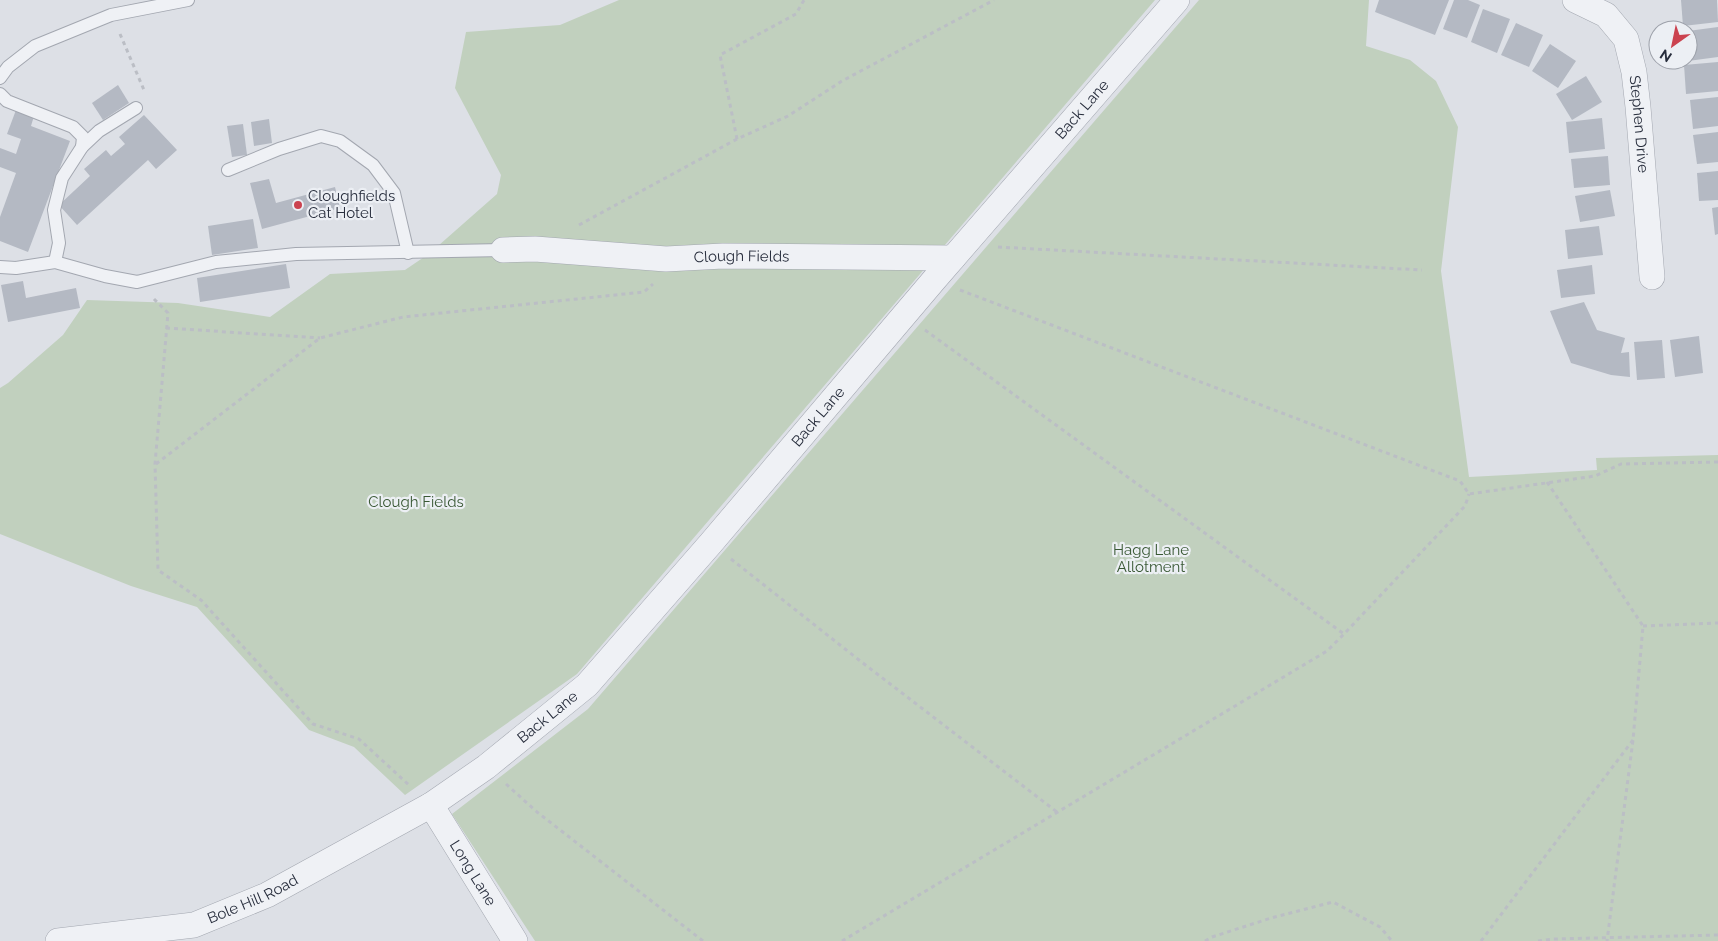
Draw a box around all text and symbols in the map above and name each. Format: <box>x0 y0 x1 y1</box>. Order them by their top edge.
north arrow <box>1648 20 1698 70</box>
text: N <box>1657 46 1675 66</box>
street label: Stephen Drive <box>1625 74 1652 174</box>
street label: Back Lane <box>1051 76 1113 143</box>
place label: Cloughfields Cat Hotel <box>308 187 395 222</box>
marker: Cloughfields Cat Hotel <box>292 199 304 211</box>
street label: Clough Fields <box>693 247 789 267</box>
street label: Back Lane <box>788 383 849 450</box>
park label: Clough Fields <box>368 493 464 511</box>
park label: Hagg Lane Allotment <box>1113 541 1189 576</box>
street label: Back Lane <box>514 687 582 747</box>
street label: Long Lane <box>446 837 500 909</box>
street label: Bole Hill Road <box>205 871 301 928</box>

